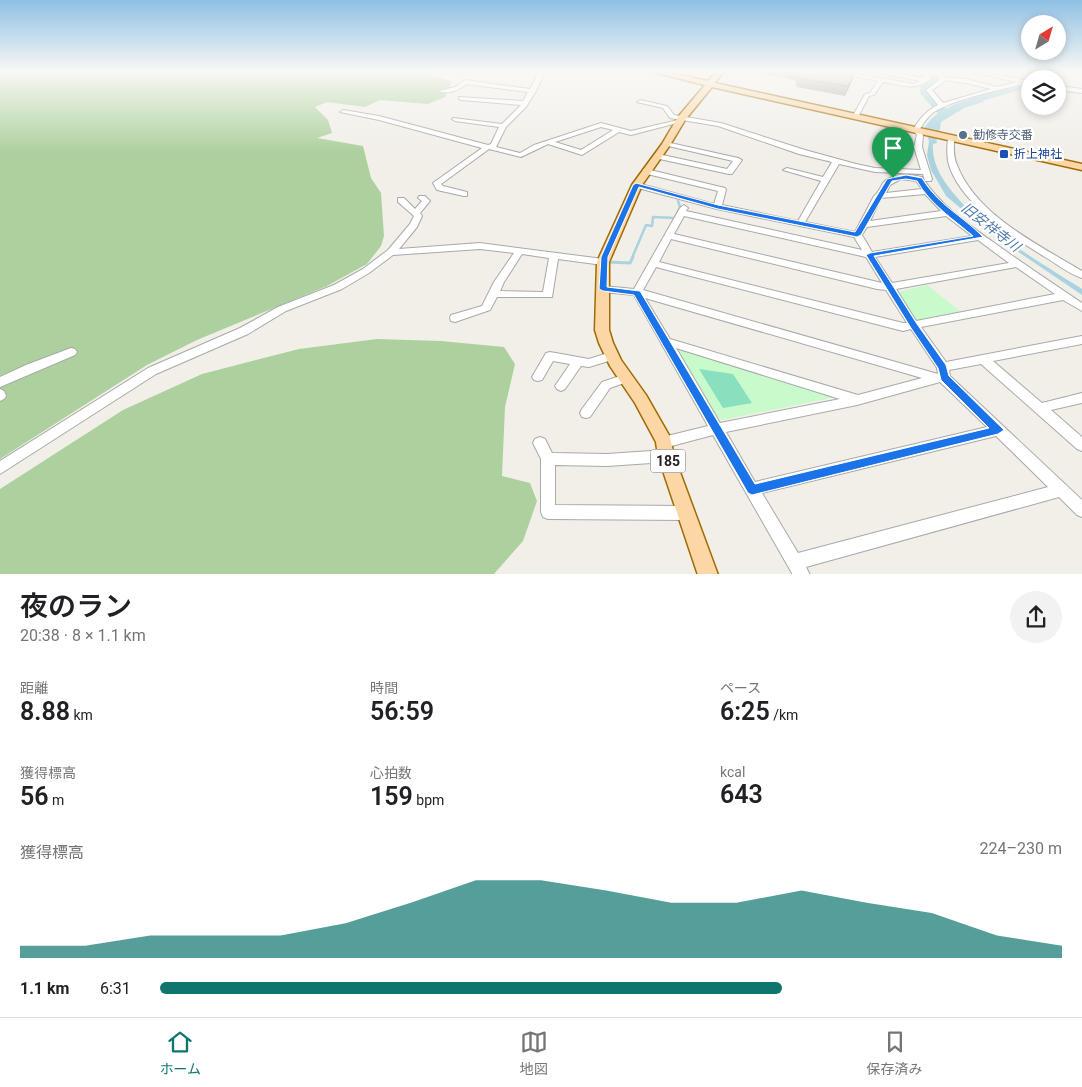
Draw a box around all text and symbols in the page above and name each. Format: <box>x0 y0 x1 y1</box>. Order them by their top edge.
north arrow <box>1021 15 1066 60</box>
map controls <box>1021 15 1066 115</box>
button: layers <box>1021 70 1066 115</box>
pin <box>872 127 914 178</box>
place label: 勧修寺交番 <box>973 128 1033 142</box>
marker: 勧修寺交番 <box>957 129 969 141</box>
icon: arrive <box>879 134 907 162</box>
place label: 折上神社 <box>1014 147 1062 161</box>
marker: 折上神社 <box>998 148 1010 160</box>
water label: 旧安祥寺川 <box>958 199 1025 256</box>
road number: 185 <box>650 450 686 472</box>
text: 夜のラン <box>20 590 132 623</box>
button: share <box>1010 591 1062 643</box>
text: 20:38 · 8 × 1.1 km <box>20 626 146 645</box>
text: 距離 <box>20 680 48 696</box>
text: 時間 <box>370 680 398 696</box>
text: ペース <box>720 680 761 696</box>
text: 8.88 <box>20 697 70 726</box>
text: 56:59 <box>370 697 434 726</box>
text: 6:25 <box>720 697 770 726</box>
text: km <box>70 707 93 723</box>
text: /km <box>770 707 798 723</box>
text: kcal <box>720 764 745 780</box>
text: 獲得標高 <box>20 765 76 781</box>
text: 心拍数 <box>370 765 412 781</box>
text: 643 <box>720 780 763 809</box>
text: 56 <box>20 782 49 811</box>
text: 159 <box>370 782 413 811</box>
text: m <box>49 792 64 808</box>
text: bpm <box>413 792 444 808</box>
text: 224–230 m <box>980 839 1062 858</box>
text: 獲得標高 <box>20 843 84 862</box>
text: 1.1 km <box>20 979 69 998</box>
text: 6:31 <box>100 979 131 998</box>
tab: ホーム <box>159 1028 201 1078</box>
tab: 地図 <box>520 1028 548 1078</box>
tab: 保存済み <box>867 1028 923 1078</box>

